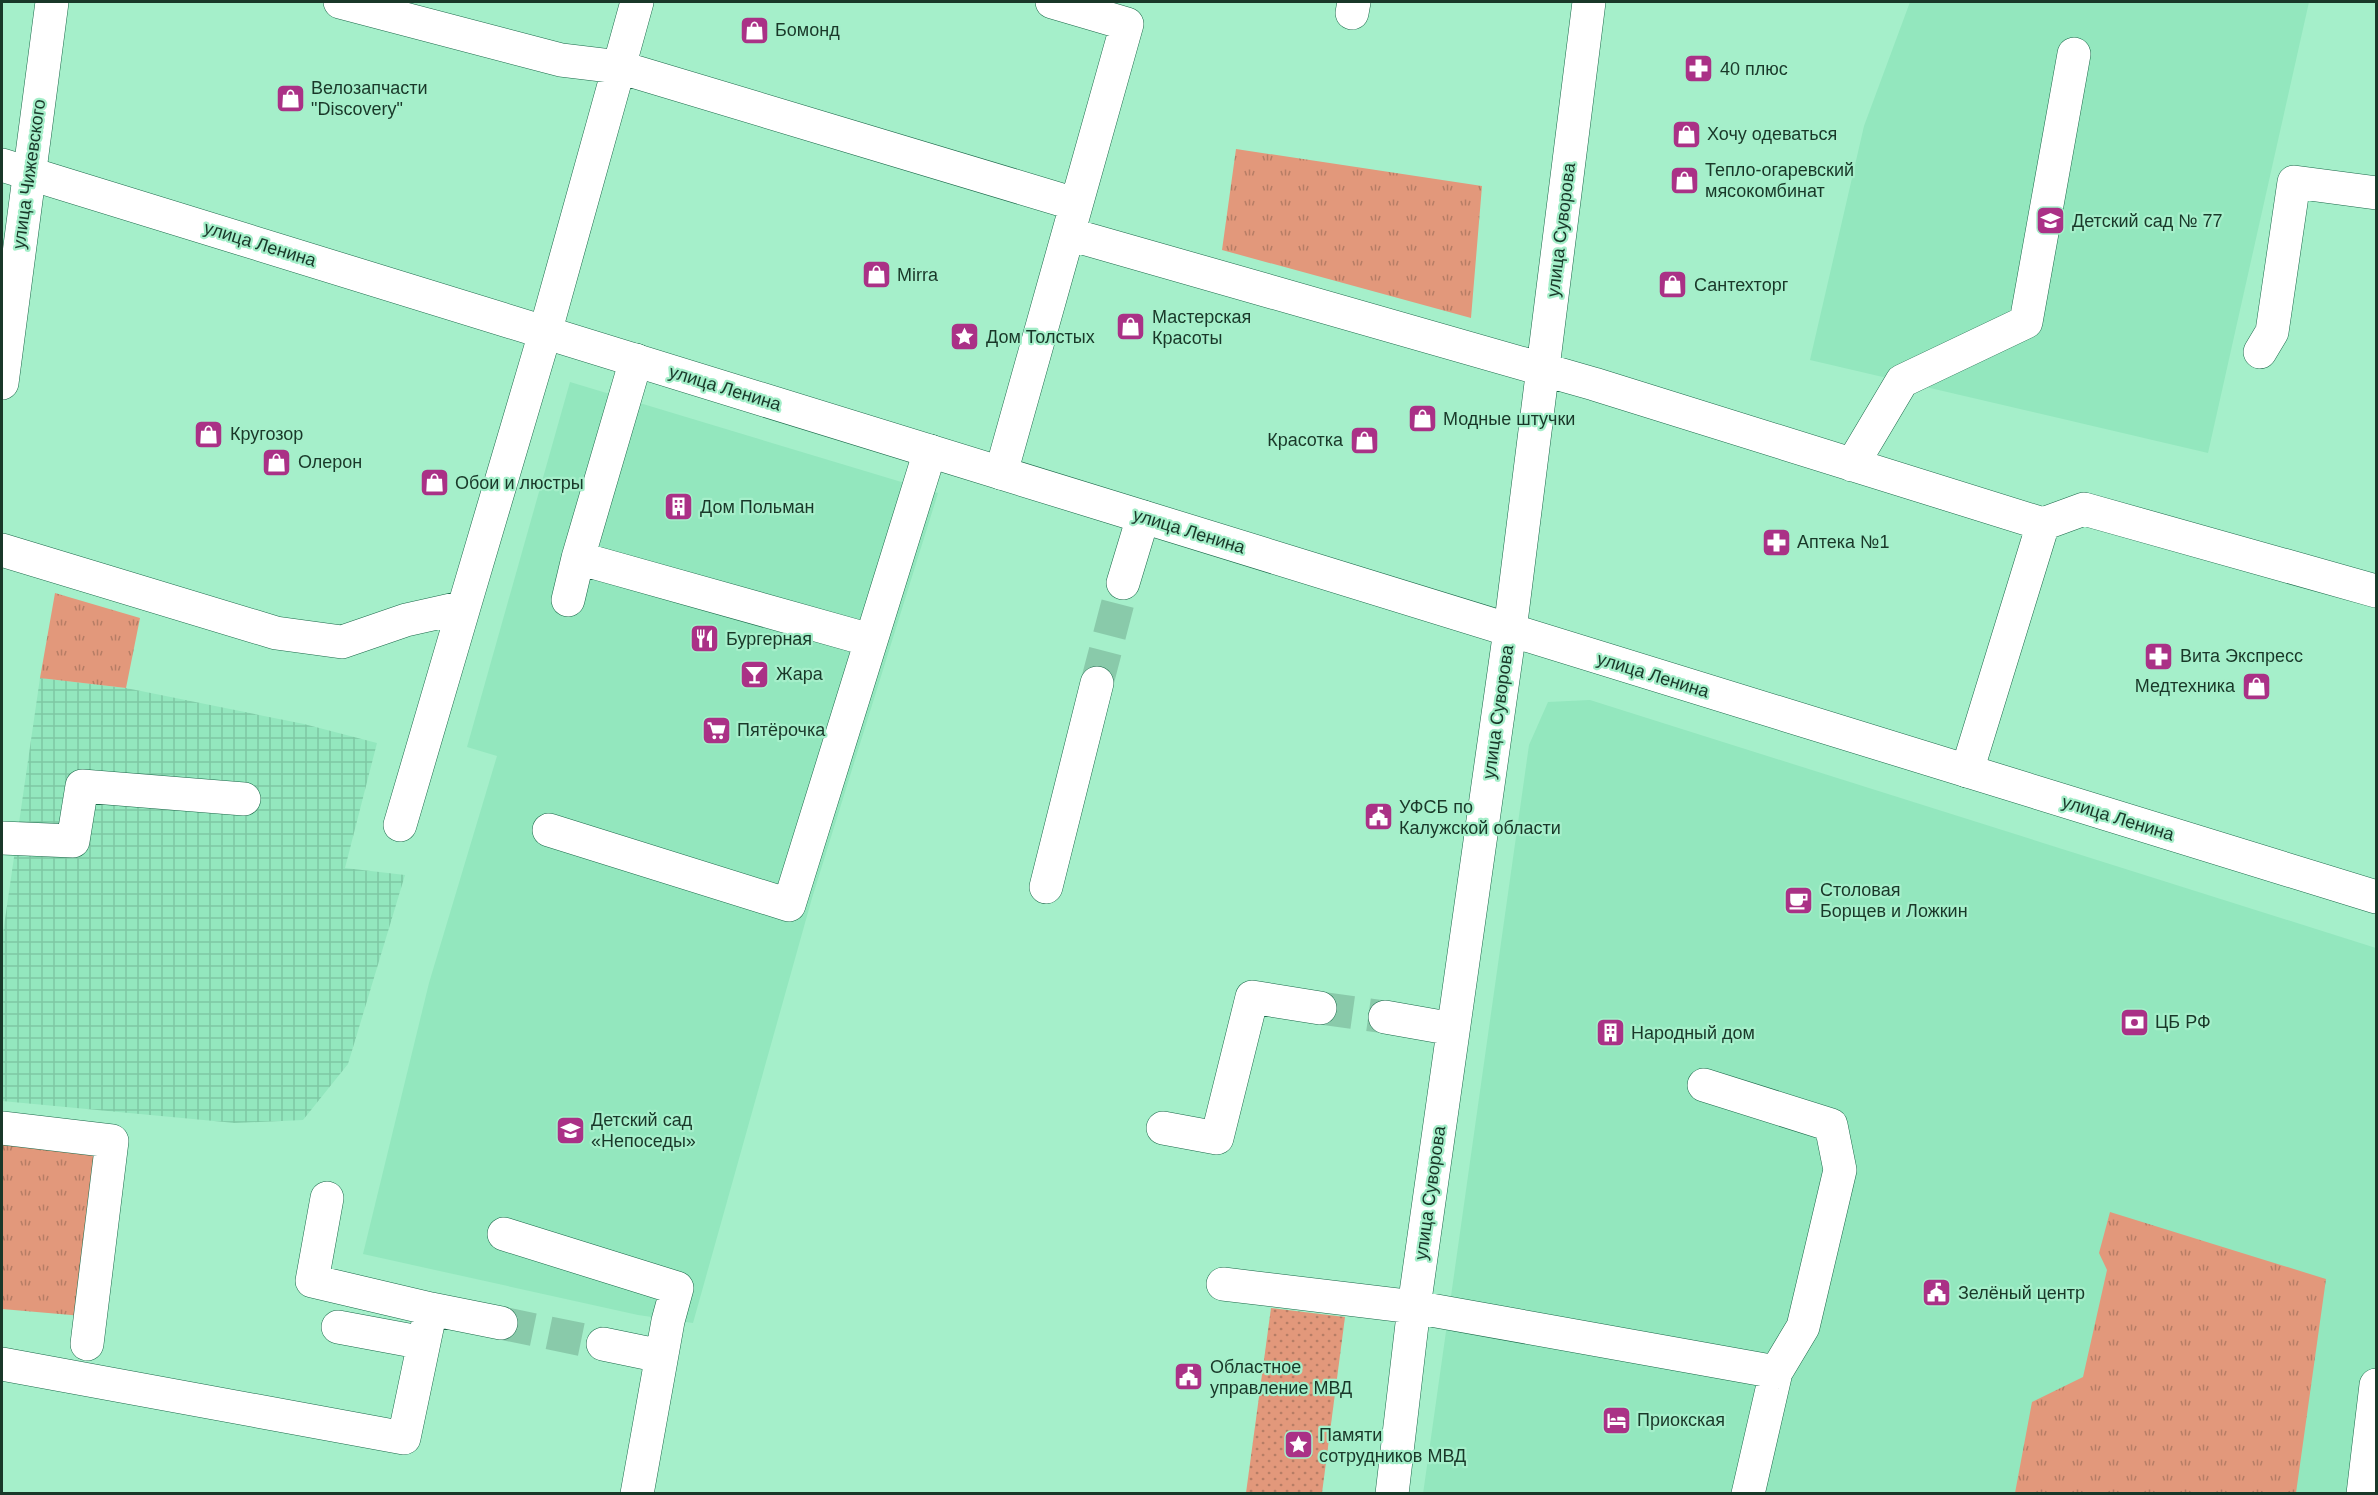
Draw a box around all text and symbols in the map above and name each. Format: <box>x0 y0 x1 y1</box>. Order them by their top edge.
shop icon: Бомонд <box>738 14 770 46</box>
place label: Бомонд <box>775 20 840 40</box>
pharmacy icon: 40 плюс <box>1683 53 1715 85</box>
place label: 40 плюс <box>1720 59 1788 79</box>
place label: Велозапчасти "Discovery" <box>311 78 428 119</box>
shop icon: Велозапчасти "Discovery" <box>274 82 306 114</box>
street label: улица Чижевского <box>9 98 49 250</box>
shop icon: Хочу одеваться <box>1670 118 1702 150</box>
place label: Хочу одеваться <box>1707 124 1837 144</box>
place label: Тепло-огаревский мясокомбинат <box>1705 160 1854 201</box>
street label: улица Суворова <box>1543 161 1579 298</box>
shop icon: Тепло-огаревский мясокомбинат <box>1668 164 1700 196</box>
school or university icon: Детский сад № 77 <box>2035 205 2067 237</box>
place label: Детский сад № 77 <box>2072 211 2222 231</box>
street label: улица Ленина <box>201 217 319 271</box>
shop icon: Mirra <box>860 259 892 291</box>
place label: Mirra <box>897 265 939 285</box>
shop icon: Сантехторг <box>1657 269 1689 301</box>
place label: Сантехторг <box>1694 275 1789 295</box>
place label: Мастерская Красоты <box>1152 307 1251 348</box>
shop icon: Мастерская Красоты <box>1115 311 1147 343</box>
place icon: Дом Толстых <box>949 321 981 353</box>
place label: Дом Толстых <box>986 327 1095 347</box>
street label: улица Ленина <box>666 361 784 415</box>
shop icon: Модные штучки <box>1406 403 1438 435</box>
place label: Модные штучки <box>1443 409 1575 429</box>
shop icon: Кругозор <box>193 418 225 450</box>
place label: Кругозор <box>230 424 303 444</box>
shop icon: Красотка <box>1348 424 1380 456</box>
place label: Красотка <box>1267 430 1344 450</box>
shop icon: Олерон <box>261 446 293 478</box>
place label: Олерон <box>298 452 362 472</box>
shop icon: Обои и люстры <box>418 467 450 499</box>
place label: Обои и люстры <box>455 473 584 493</box>
building icon: Дом Польман <box>663 491 695 523</box>
place label: Дом Польман <box>700 497 815 517</box>
street label: улица Ленина <box>1130 504 1248 558</box>
pharmacy icon: Аптека №1 <box>1760 526 1792 558</box>
place label: Аптека №1 <box>1797 532 1889 552</box>
restaurant icon: Бургерная <box>689 623 721 655</box>
place label: Бургерная <box>726 629 812 649</box>
pharmacy icon: Вита Экспресс <box>2143 640 2175 672</box>
street label: улица Суворова <box>1479 643 1517 780</box>
place label: Вита Экспресс <box>2180 646 2303 666</box>
street label: улица Ленина <box>1594 648 1712 702</box>
bar icon: Жара <box>739 658 771 690</box>
place label: Жара <box>776 664 824 684</box>
shop icon: Медтехника <box>2240 670 2272 702</box>
place label: Медтехника <box>2135 676 2236 696</box>
supermarket icon: Пятёрочка <box>700 714 732 746</box>
place label: Пятёрочка <box>737 720 826 740</box>
street label: улица Ленина <box>2059 791 2177 845</box>
place label: УФСБ по Калужской области <box>1399 797 1561 838</box>
public building icon: УФСБ по Калужской области <box>1362 801 1394 833</box>
place label: Столовая Борщев и Ложкин <box>1820 880 1968 921</box>
cafe icon: Столовая Борщев и Ложкин <box>1783 884 1815 916</box>
bank icon: ЦБ РФ <box>2118 1006 2150 1038</box>
place label: ЦБ РФ <box>2155 1012 2211 1032</box>
building icon: Народный дом <box>1594 1017 1626 1049</box>
place label: Народный дом <box>1631 1023 1755 1043</box>
place label: Детский сад «Непоседы» <box>591 1110 696 1151</box>
school or university icon: Детский сад «Непоседы» <box>554 1114 586 1146</box>
street label: улица Суворова <box>1411 1124 1449 1261</box>
public building icon: Зелёный центр <box>1921 1277 1953 1309</box>
place label: Зелёный центр <box>1958 1283 2085 1303</box>
place label: Областное управление МВД <box>1210 1357 1352 1398</box>
public building icon: Областное управление МВД <box>1173 1361 1205 1393</box>
hotel icon: Приокская <box>1600 1404 1632 1436</box>
place label: Приокская <box>1637 1410 1725 1430</box>
place label: Памяти сотрудников МВД <box>1319 1425 1466 1466</box>
place icon: Памяти сотрудников МВД <box>1282 1429 1314 1461</box>

